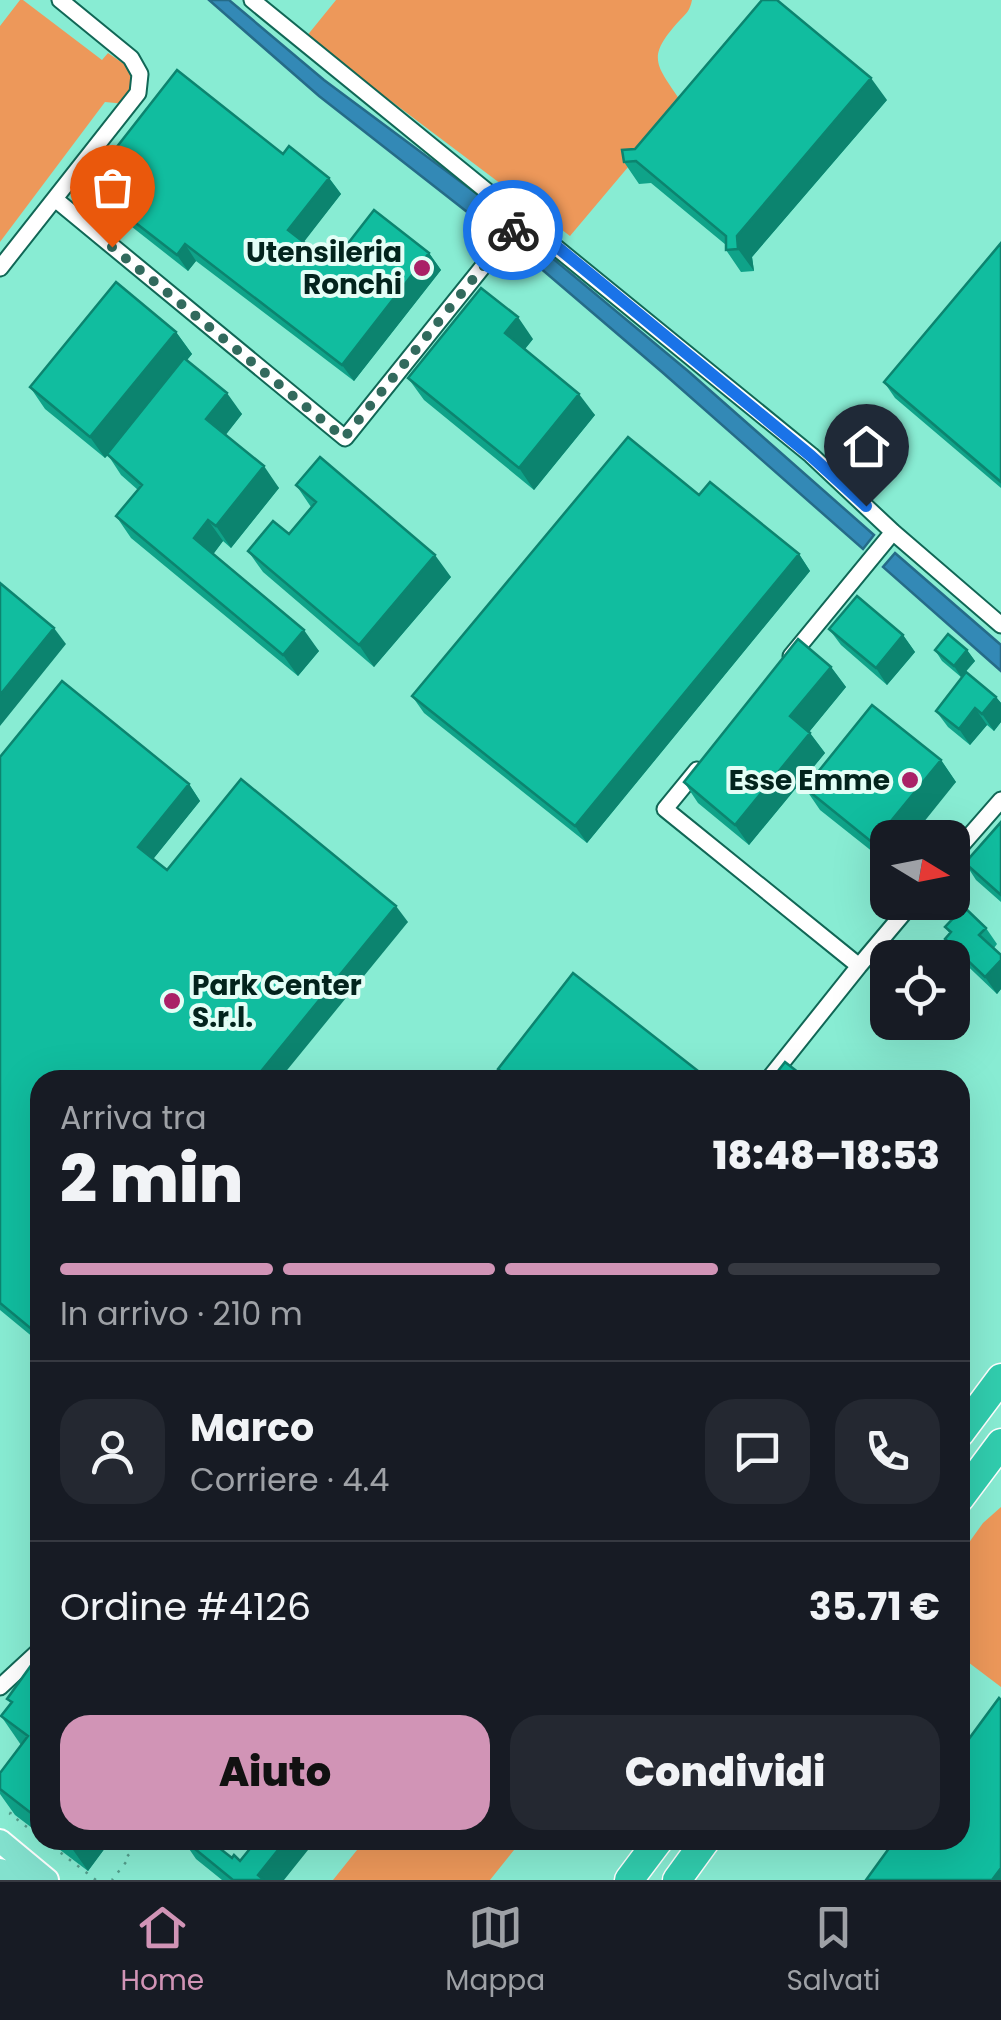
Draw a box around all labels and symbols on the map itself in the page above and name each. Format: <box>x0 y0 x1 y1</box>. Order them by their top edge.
pin <box>70 145 155 248</box>
courier <box>463 180 563 280</box>
place label: Utensileria Ronchi <box>246 233 402 304</box>
marker: Utensileria Ronchi <box>411 257 433 279</box>
pin <box>824 404 909 507</box>
place label: Esse Emme <box>729 761 890 800</box>
marker: Esse Emme <box>899 769 921 791</box>
north arrow <box>870 820 970 920</box>
place label: Park Center S.r.l. <box>192 966 362 1037</box>
marker: Park Center S.r.l. <box>161 990 183 1012</box>

